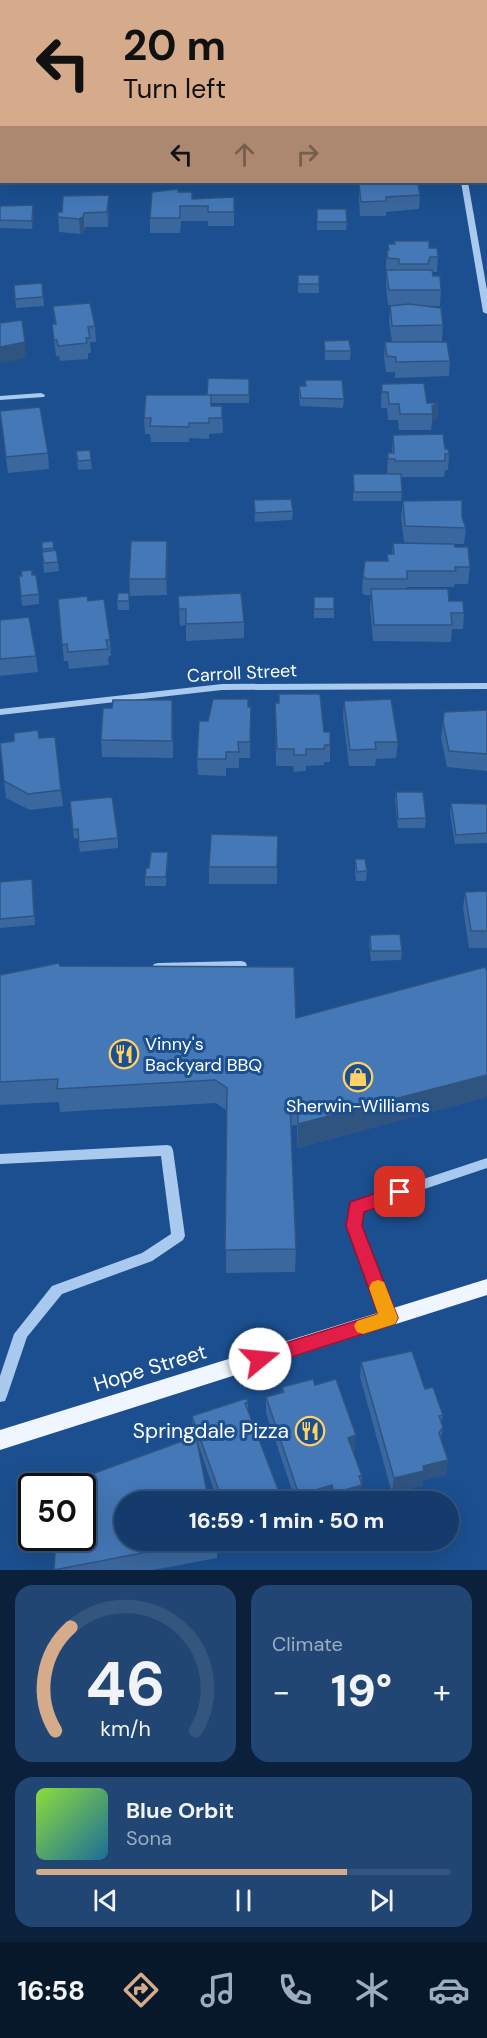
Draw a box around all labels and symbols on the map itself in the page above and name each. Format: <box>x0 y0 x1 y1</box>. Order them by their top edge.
street label: Carroll Street <box>186 658 298 688</box>
place label: Vinny's Backyard BBQ <box>145 1032 262 1077</box>
restaurant icon: Vinny's Backyard BBQ <box>108 1038 140 1070</box>
shop icon: Sherwin-Williams <box>342 1061 374 1093</box>
place label: Sherwin-Williams <box>286 1094 430 1118</box>
pin <box>374 1166 425 1217</box>
position arrow <box>228 1327 292 1391</box>
street label: Hope Street <box>90 1338 210 1398</box>
restaurant icon: Springdale Pizza <box>294 1415 326 1447</box>
place label: Springdale Pizza <box>133 1417 289 1445</box>
speed limit sign: 50 <box>18 1473 96 1551</box>

